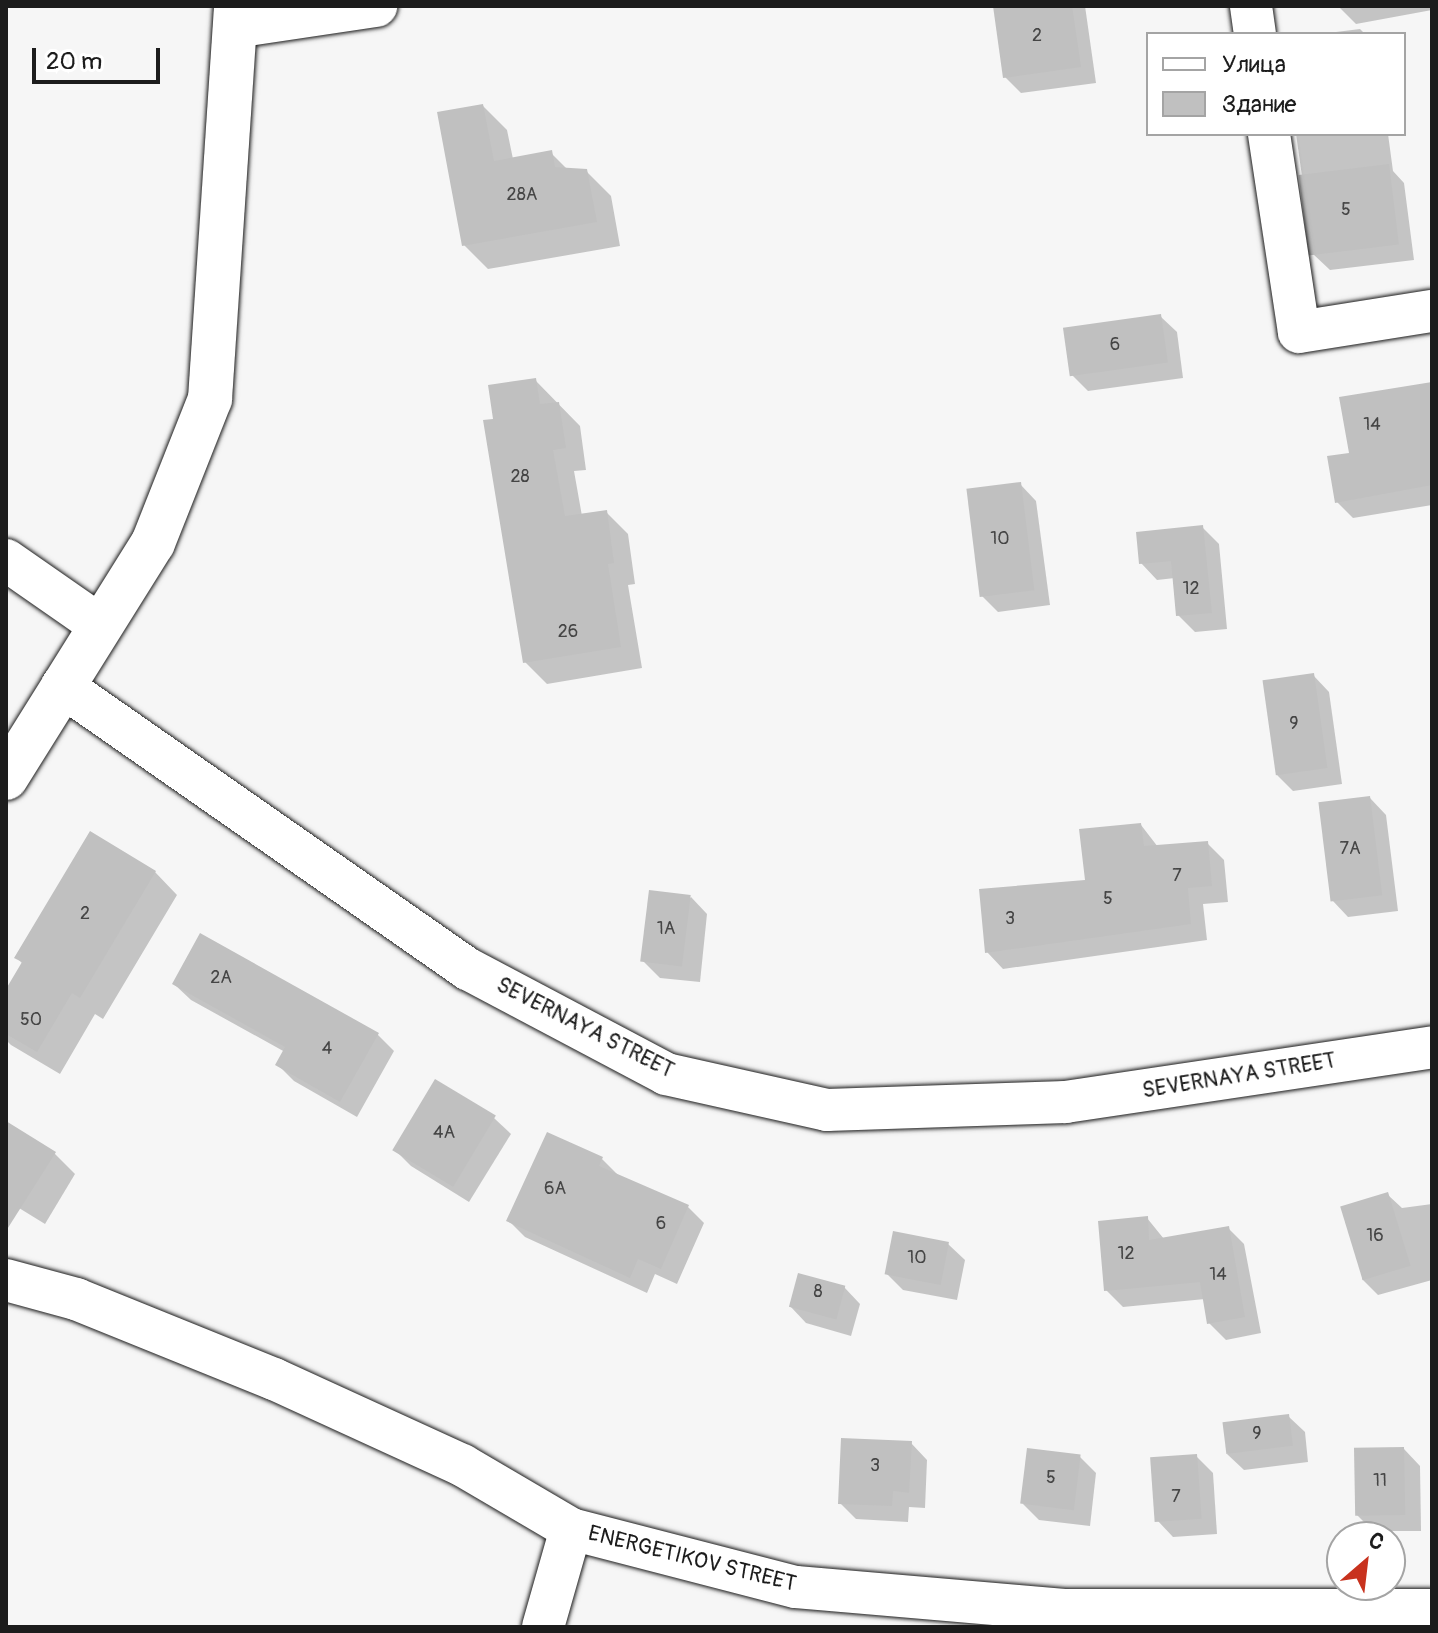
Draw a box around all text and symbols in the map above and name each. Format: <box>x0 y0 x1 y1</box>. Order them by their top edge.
house number: 2 <box>1032 25 1042 47</box>
scale bar <box>36 32 164 82</box>
legend <box>1146 32 1406 136</box>
text: 20 m <box>46 47 102 76</box>
text: Улица <box>1222 50 1286 79</box>
text: Здание <box>1222 90 1296 119</box>
house number: 28А <box>507 184 537 206</box>
house number: 5 <box>1341 199 1351 221</box>
house number: 6 <box>1110 334 1120 356</box>
house number: 14 <box>1363 414 1381 436</box>
house number: 28 <box>510 466 530 488</box>
house number: 10 <box>990 528 1010 550</box>
house number: 12 <box>1182 578 1200 600</box>
house number: 26 <box>558 621 578 643</box>
house number: 9 <box>1289 713 1299 735</box>
house number: 7А <box>1339 838 1361 860</box>
house number: 7 <box>1172 865 1182 887</box>
house number: 5 <box>1103 888 1113 910</box>
house number: 2 <box>80 903 90 925</box>
house number: 3 <box>1005 908 1015 930</box>
house number: 1А <box>657 918 675 940</box>
house number: 2А <box>210 967 232 989</box>
street label: SEVERNAYA STREET <box>492 972 678 1084</box>
house number: 50 <box>20 1009 42 1031</box>
house number: 4 <box>322 1038 332 1060</box>
street label: SEVERNAYA STREET <box>1140 1048 1338 1104</box>
house number: 4А <box>433 1122 455 1144</box>
house number: 6А <box>544 1178 566 1200</box>
house number: 6 <box>656 1213 666 1235</box>
house number: 16 <box>1366 1225 1384 1247</box>
house number: 12 <box>1117 1243 1135 1265</box>
house number: 10 <box>907 1247 927 1269</box>
house number: 14 <box>1209 1264 1227 1286</box>
house number: 8 <box>813 1281 823 1303</box>
house number: 9 <box>1252 1423 1262 1445</box>
house number: 3 <box>870 1455 880 1477</box>
house number: 5 <box>1046 1467 1056 1489</box>
house number: 11 <box>1373 1470 1387 1492</box>
house number: 7 <box>1171 1486 1181 1508</box>
street label: ENERGETIKOV STREET <box>585 1520 799 1598</box>
north arrow <box>1326 1521 1406 1601</box>
text: С <box>1364 1526 1389 1557</box>

